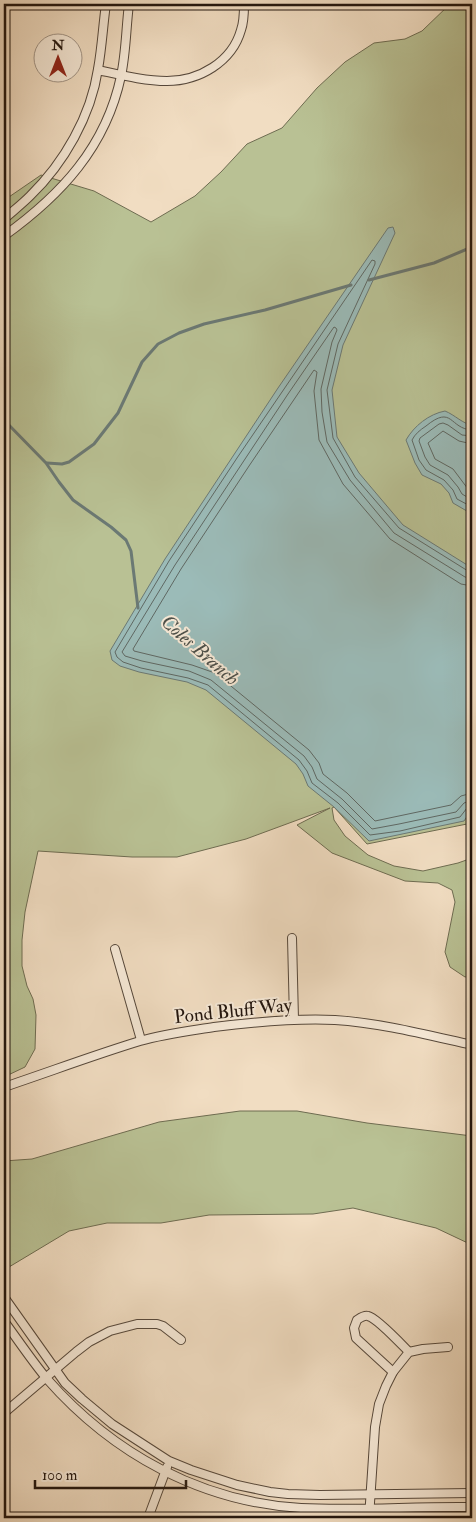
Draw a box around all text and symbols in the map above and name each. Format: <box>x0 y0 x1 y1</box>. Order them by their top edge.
north arrow <box>32 32 82 82</box>
text: N <box>51 37 65 54</box>
water label: Coles Branch <box>156 609 244 691</box>
street label: Pond Bluff Way <box>173 993 294 1029</box>
scale bar <box>35 1457 186 1489</box>
text: 100 m <box>42 1466 78 1485</box>

